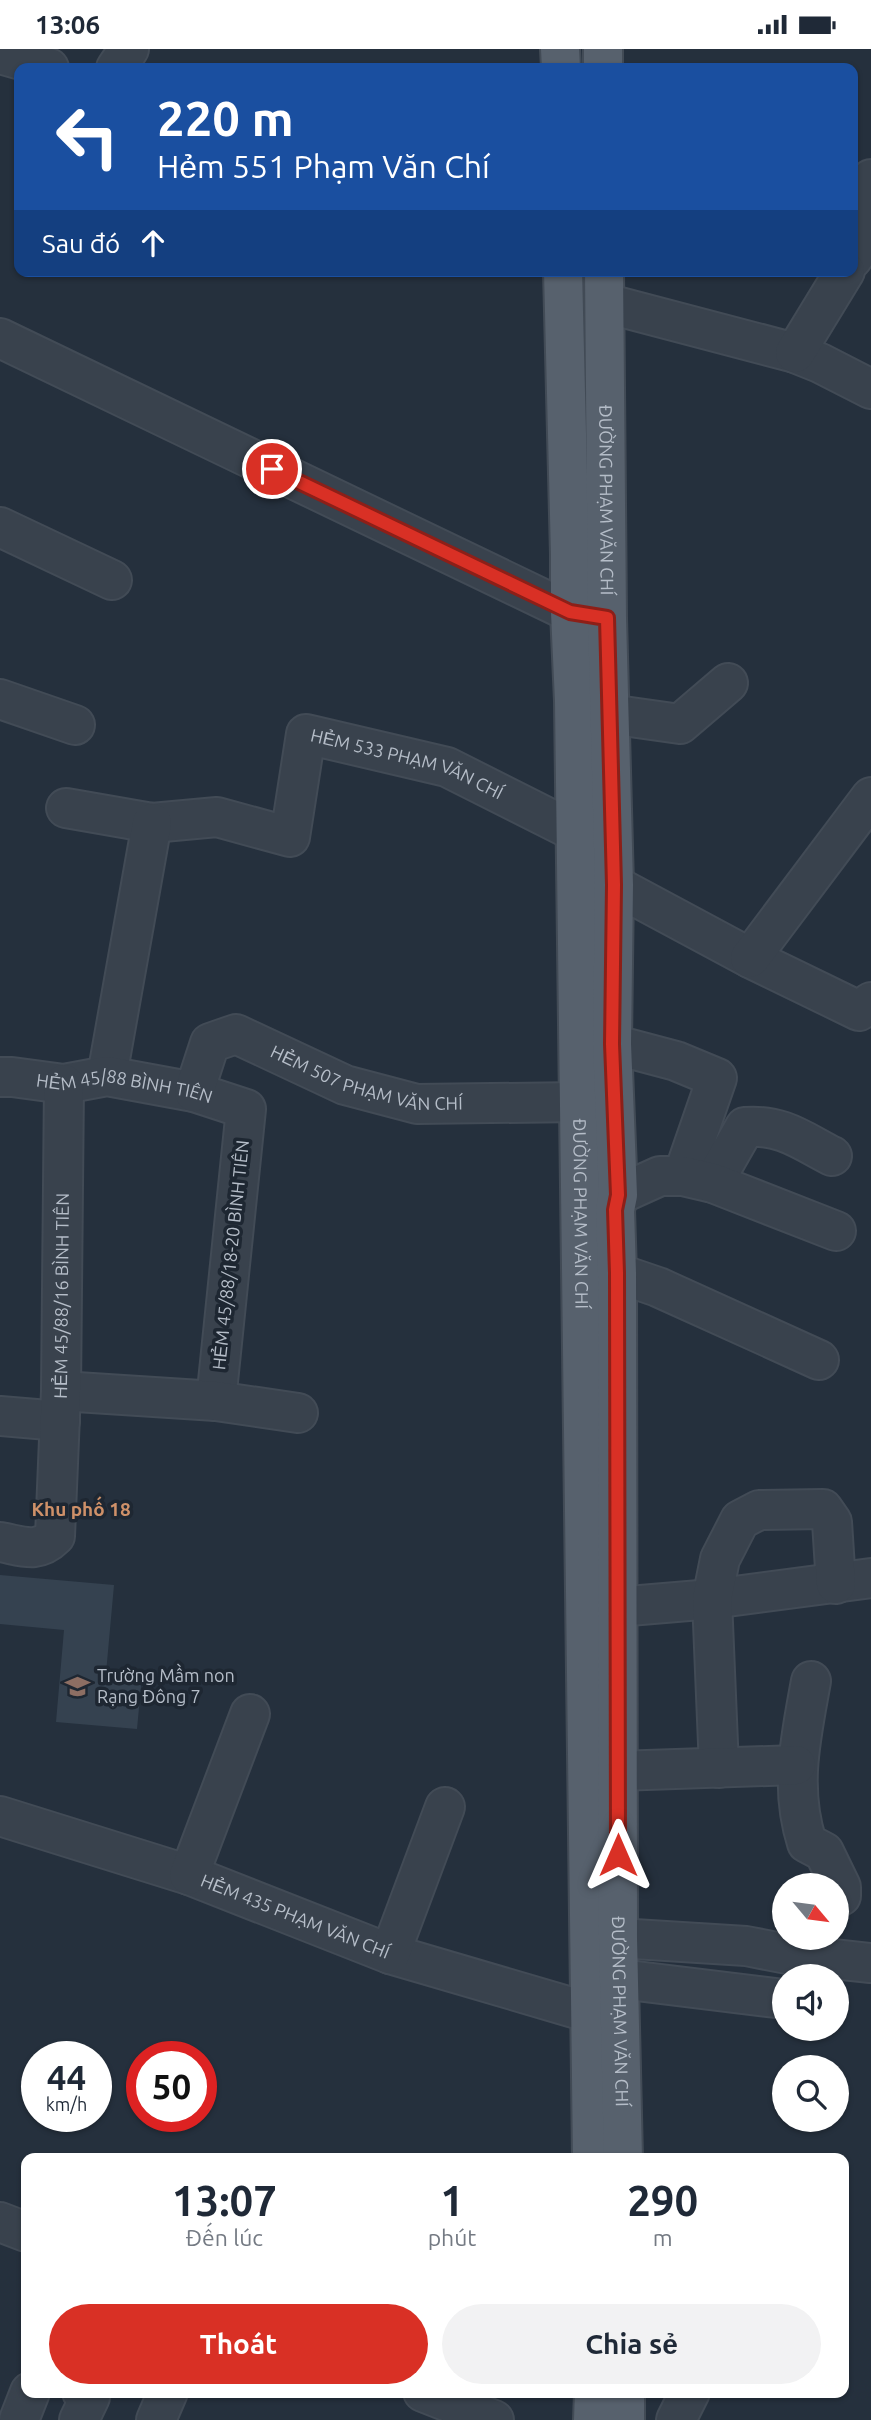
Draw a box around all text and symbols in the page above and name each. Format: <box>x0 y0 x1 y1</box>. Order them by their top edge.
text: 13:06 <box>35 10 100 39</box>
text: 220 m <box>157 90 294 145</box>
icon: left <box>42 91 133 182</box>
text: Hẻm 551 Phạm Văn Chí <box>157 148 490 184</box>
icon: ahead <box>134 224 172 262</box>
text: Sau đó <box>42 229 120 258</box>
street label: ĐƯỜNG PHẠM VĂN CHÍ <box>596 405 619 596</box>
pin <box>242 439 302 499</box>
icon: arrive <box>253 450 291 488</box>
street label: HẺM 533 PHẠM VĂN CHÍ <box>309 724 507 803</box>
street label: HẺM 507 PHẠM VĂN CHÍ <box>268 1041 463 1113</box>
street label: HẺM 45/88 BÌNH TIÊN <box>35 1065 215 1106</box>
street label: ĐƯỜNG PHẠM VĂN CHÍ <box>570 1118 594 1310</box>
street label: HẺM 45/88/18-20 BÌNH TIÊN <box>207 1139 252 1371</box>
street label: HẺM 45/88/16 BÌNH TIÊN <box>50 1193 72 1399</box>
district label: Khu phố 18 <box>31 1496 131 1520</box>
place label: Trường Mầm non Rạng Đông 7 <box>97 1663 235 1706</box>
school or university icon: Trường Mầm non Rạng Đông 7 <box>63 1672 91 1700</box>
position arrow <box>581 1818 655 1892</box>
street label: HẺM 435 PHẠM VĂN CHÍ <box>198 1870 393 1962</box>
north arrow <box>772 1873 849 1949</box>
map controls <box>772 1873 849 2132</box>
street label: ĐƯỜNG PHẠM VĂN CHÍ <box>609 1916 634 2107</box>
button: sound <box>772 1964 849 2041</box>
speed limit sign: 50 <box>126 2041 217 2132</box>
button: search <box>772 2055 849 2132</box>
text: 44 <box>47 2057 86 2097</box>
text: km/h <box>46 2094 87 2114</box>
text: 13:07 <box>172 2177 277 2224</box>
text: 1 <box>440 2177 464 2224</box>
text: 290 <box>627 2177 698 2224</box>
text: Đến lúc <box>186 2225 263 2250</box>
text: phút <box>428 2225 476 2250</box>
text: m <box>653 2225 673 2250</box>
button: Thoát <box>49 2304 428 2384</box>
button: Chia sẻ <box>442 2304 821 2384</box>

